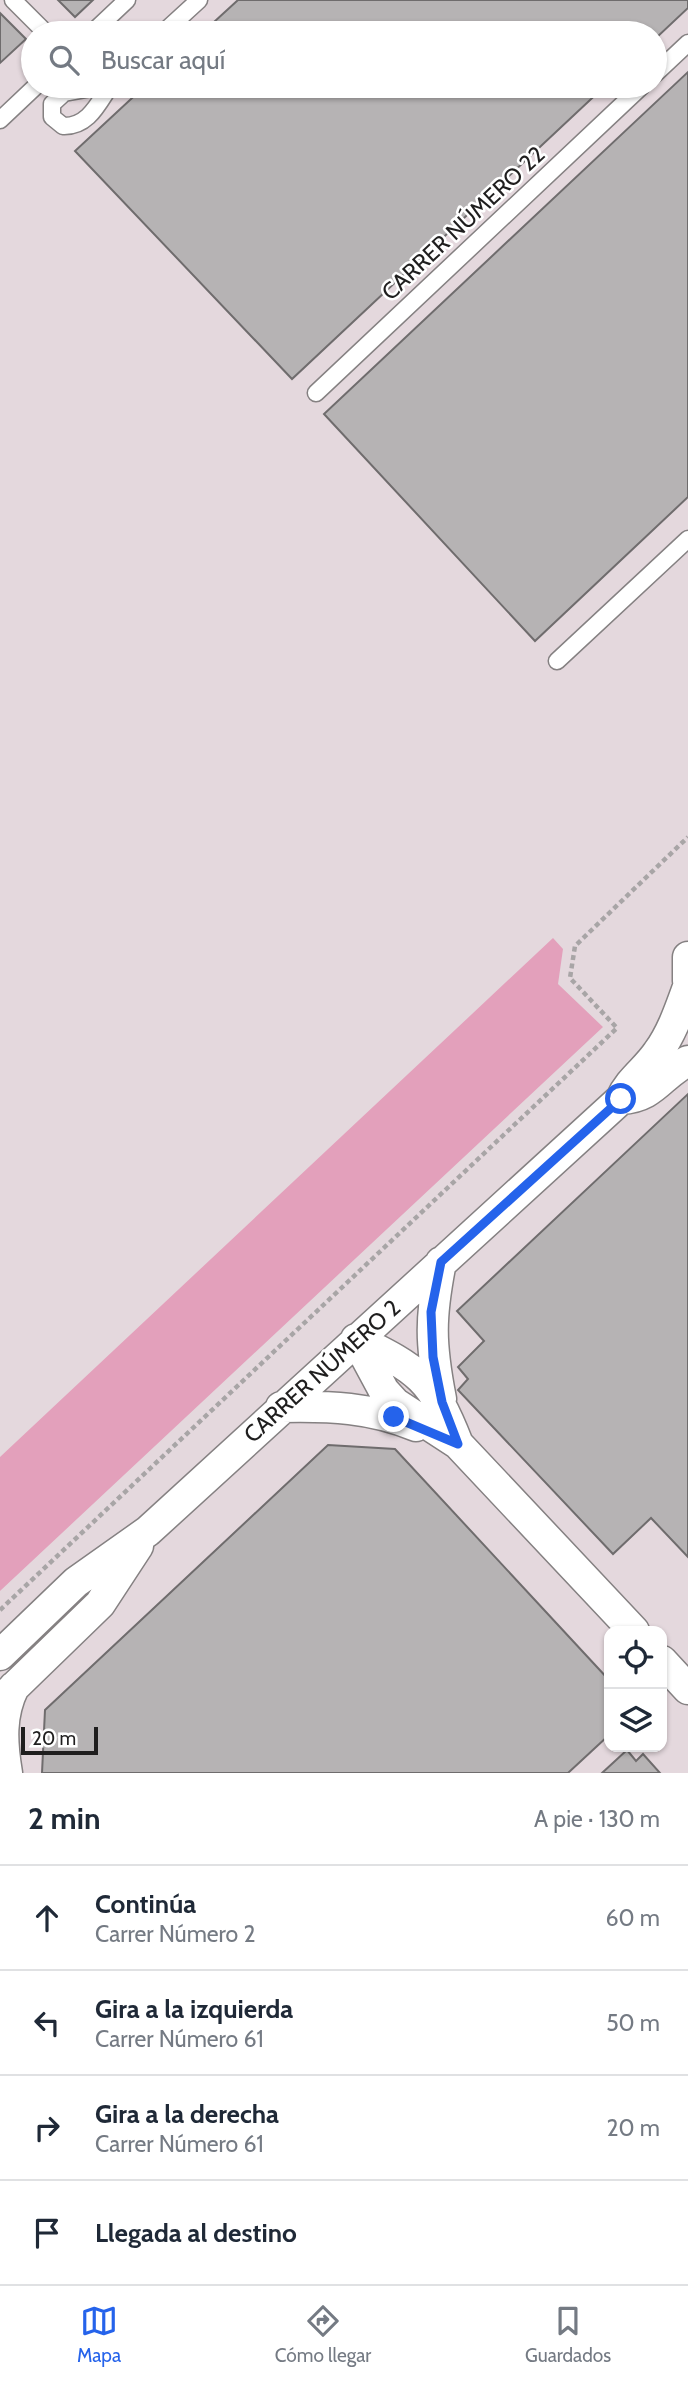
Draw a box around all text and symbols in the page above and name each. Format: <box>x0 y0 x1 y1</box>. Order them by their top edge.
search box <box>21 21 667 98</box>
icon: search <box>45 41 83 79</box>
text: Buscar aquí <box>101 44 225 76</box>
street label: CARRER NÚMERO 22 <box>375 140 550 306</box>
route start <box>605 1083 636 1114</box>
street label: CARRER NÚMERO 2 <box>237 1293 406 1449</box>
route end <box>378 1401 409 1432</box>
map controls <box>604 1626 667 1752</box>
button: locate <box>604 1626 667 1689</box>
button: layers <box>604 1689 667 1752</box>
scale bar <box>21 1724 98 1756</box>
text: 20 m <box>32 1727 76 1750</box>
text: 2 min <box>28 1800 100 1837</box>
text: A pie · 130 m <box>534 1805 660 1833</box>
text: Continúa <box>95 1888 196 1920</box>
icon: ahead <box>28 1899 66 1937</box>
text: 60 m <box>606 1904 660 1932</box>
text: Carrer Número 2 <box>95 1920 255 1948</box>
text: Gira a la izquierda <box>95 1993 293 2025</box>
icon: left <box>28 2004 66 2042</box>
text: 50 m <box>606 2009 660 2037</box>
text: Carrer Número 61 <box>95 2025 264 2053</box>
text: Gira a la derecha <box>95 2098 279 2130</box>
icon: right <box>28 2109 66 2147</box>
text: 20 m <box>607 2114 660 2142</box>
text: Carrer Número 61 <box>95 2130 264 2158</box>
icon: arrive <box>28 2214 66 2252</box>
text: Llegada al destino <box>95 2217 297 2249</box>
tab: Mapa <box>77 2302 121 2367</box>
tab: Cómo llegar <box>275 2302 371 2367</box>
tab: Guardados <box>525 2302 611 2367</box>

